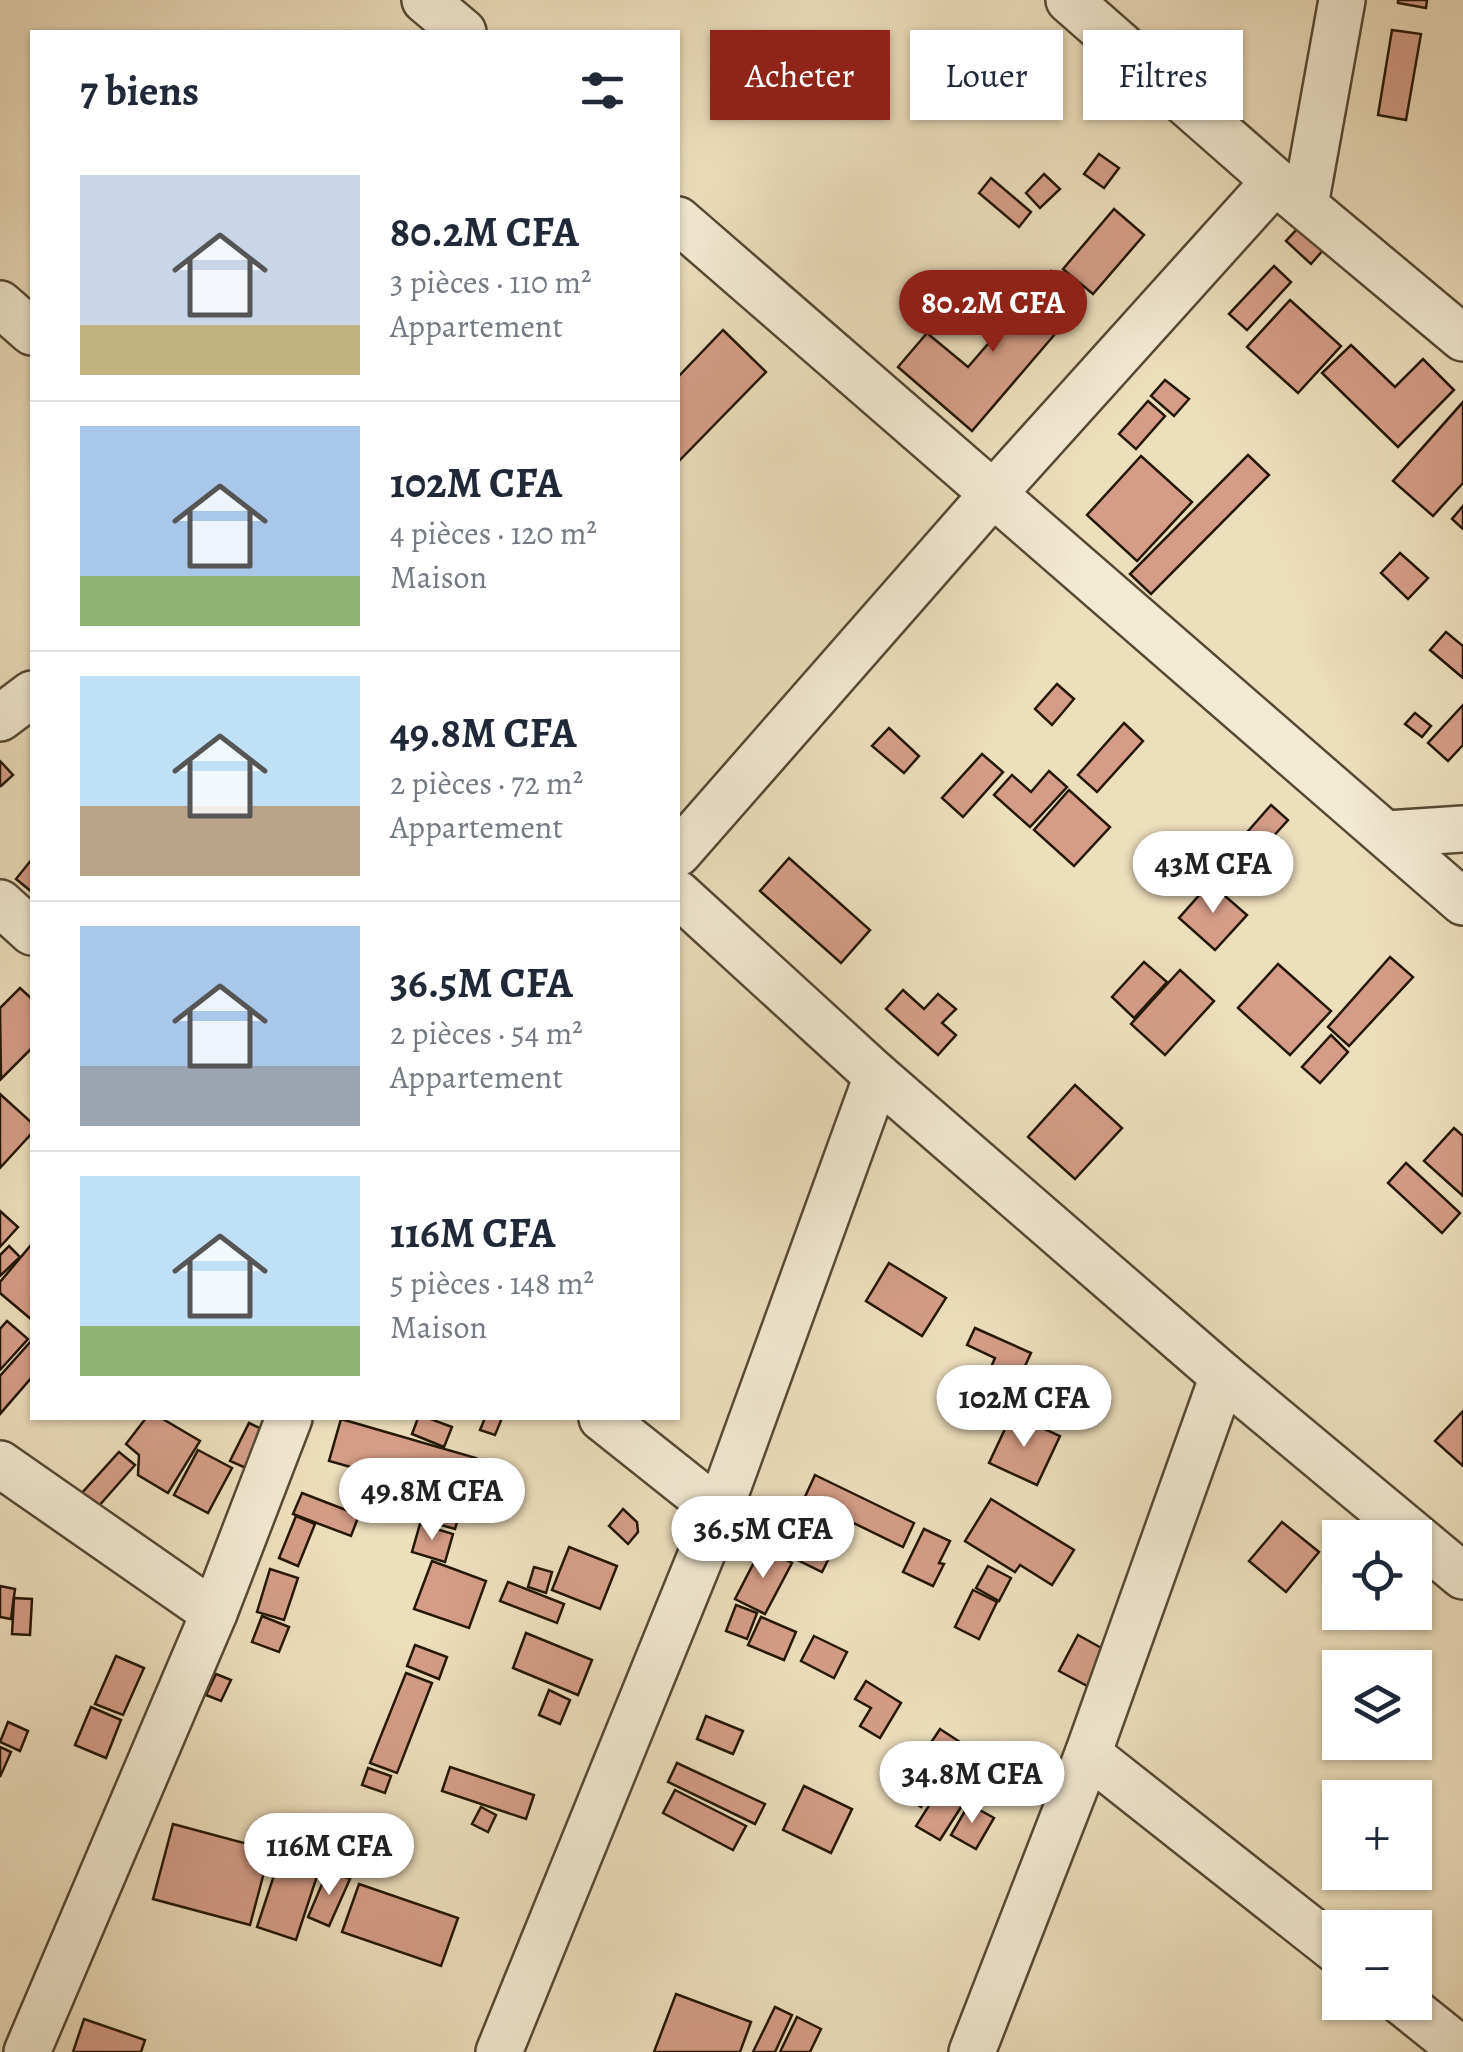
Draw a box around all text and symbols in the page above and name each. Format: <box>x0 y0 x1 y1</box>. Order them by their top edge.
chip: Acheter <box>710 30 890 120</box>
chip: Louer <box>910 30 1063 120</box>
chip: Filtres <box>1083 30 1243 120</box>
text: 7 biens <box>80 62 199 119</box>
icon: filters <box>575 63 630 118</box>
text: 80.2M CFA <box>390 203 579 260</box>
icon: home <box>160 215 280 335</box>
text: 3 pièces · 110 m² <box>390 260 592 304</box>
pin: 80.2M CFA <box>879 270 1107 355</box>
text: 80.2M CFA <box>921 280 1065 324</box>
text: Appartement <box>390 304 563 348</box>
text: 102M CFA <box>390 454 562 511</box>
icon: home <box>160 466 280 586</box>
text: 4 pièces · 120 m² <box>390 511 597 555</box>
text: Maison <box>390 555 487 599</box>
text: 49.8M CFA <box>390 704 576 761</box>
icon: home <box>160 716 280 836</box>
text: 2 pièces · 72 m² <box>390 761 583 805</box>
text: Appartement <box>390 805 563 849</box>
pin: 43M CFA <box>1121 831 1305 916</box>
text: 43M CFA <box>1155 841 1271 885</box>
text: 36.5M CFA <box>390 954 573 1011</box>
icon: home <box>160 966 280 1086</box>
text: 2 pièces · 54 m² <box>390 1011 583 1055</box>
text: Appartement <box>390 1055 563 1099</box>
text: 116M CFA <box>390 1204 555 1261</box>
icon: home <box>160 1216 280 1336</box>
text: 5 pièces · 148 m² <box>390 1261 594 1305</box>
text: Maison <box>390 1305 487 1349</box>
pin: 102M CFA <box>921 1365 1127 1450</box>
text: 102M CFA <box>958 1375 1090 1419</box>
pin: 49.8M CFA <box>318 1458 546 1543</box>
text: 49.8M CFA <box>361 1468 503 1512</box>
pin: 36.5M CFA <box>649 1496 877 1581</box>
text: 36.5M CFA <box>693 1506 833 1550</box>
map controls <box>1322 1520 1432 2020</box>
button: locate <box>1322 1520 1432 1630</box>
button: layers <box>1322 1650 1432 1760</box>
pin: 34.8M CFA <box>858 1741 1086 1826</box>
text: 34.8M CFA <box>902 1751 1042 1795</box>
button: + <box>1322 1780 1432 1890</box>
pin: 116M CFA <box>226 1813 432 1898</box>
text: 116M CFA <box>266 1823 392 1867</box>
button: − <box>1322 1910 1432 2020</box>

